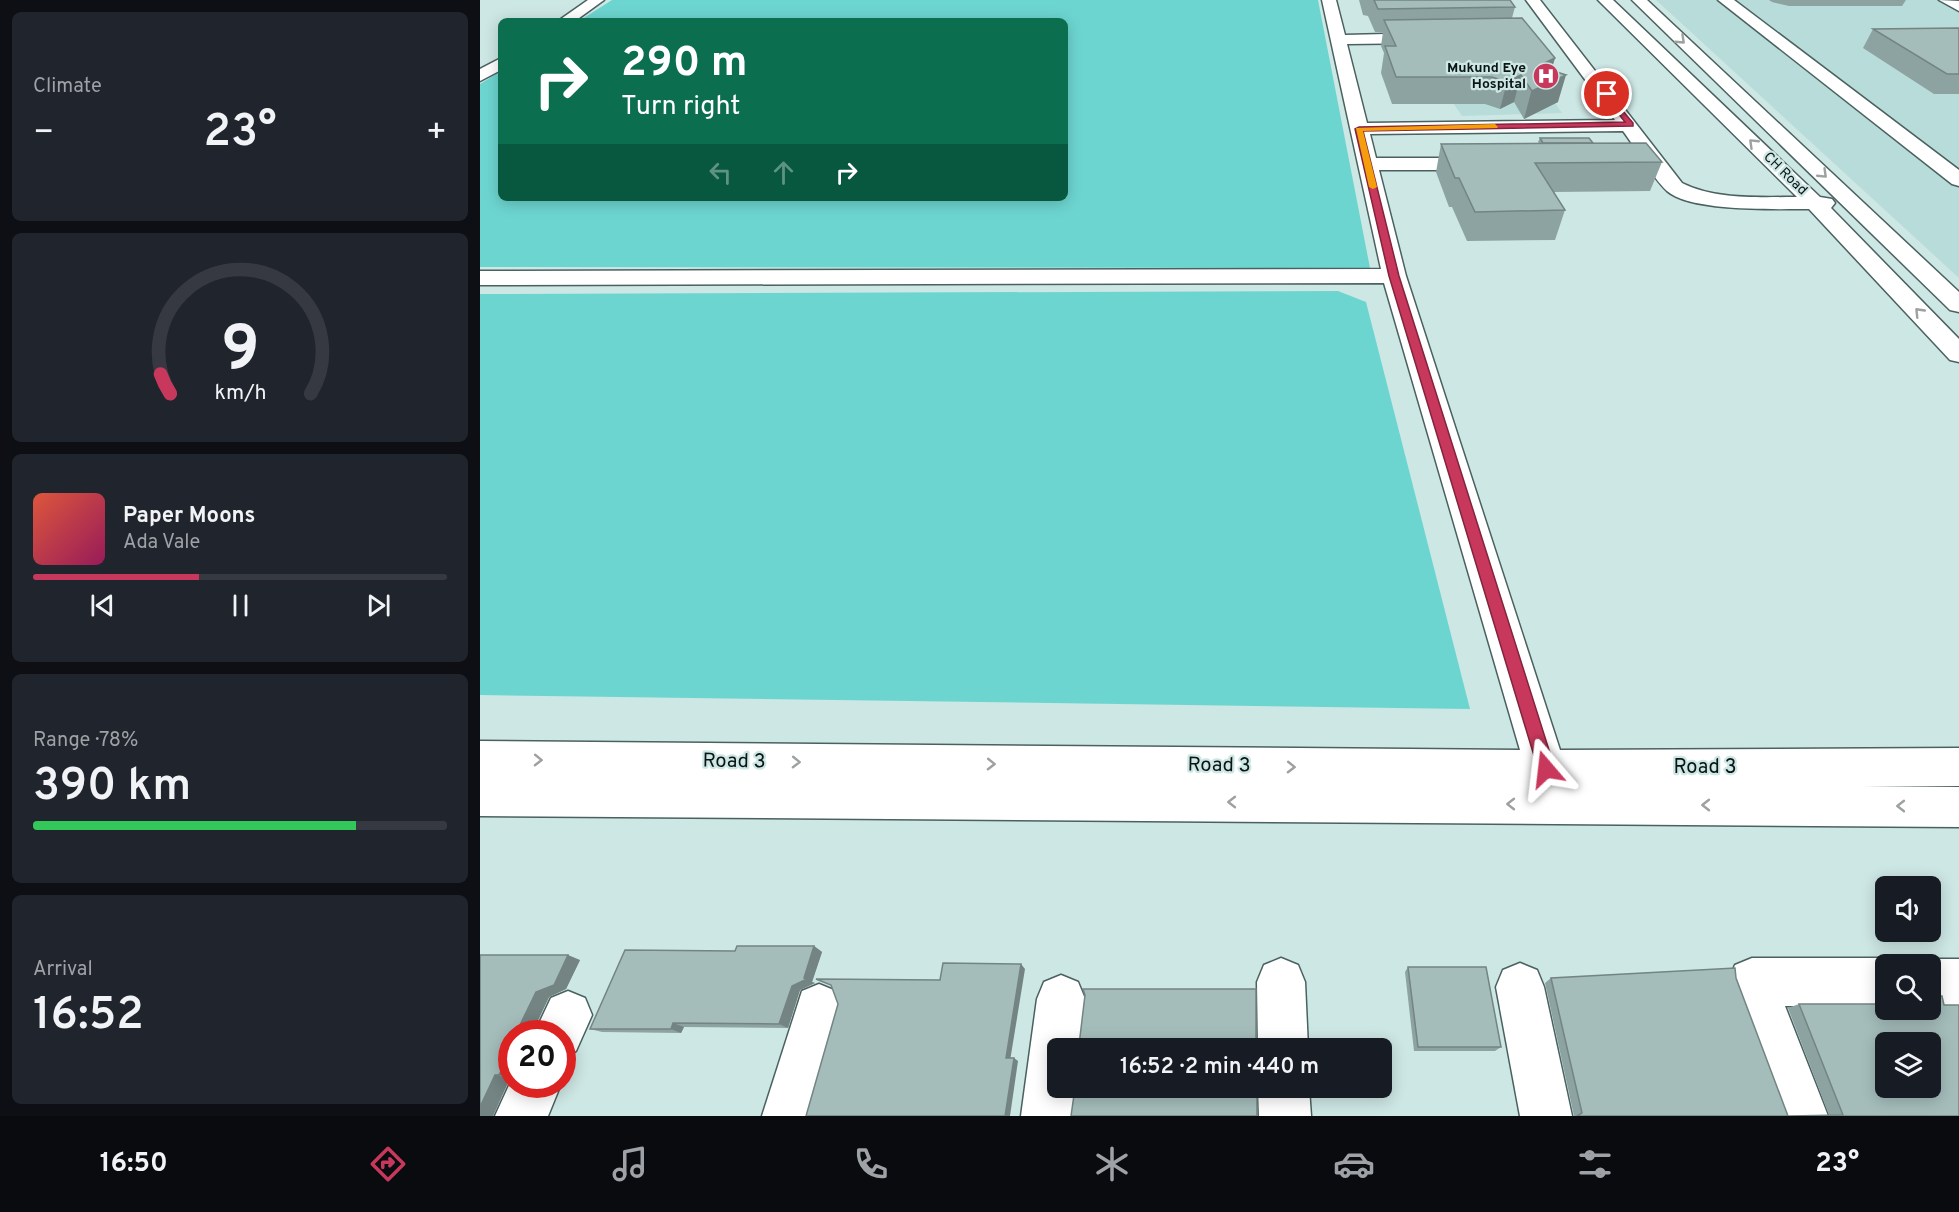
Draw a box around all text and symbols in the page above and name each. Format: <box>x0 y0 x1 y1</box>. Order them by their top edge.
one-way arrow <box>1675 33 1685 44</box>
text: 290 m <box>621 38 748 91</box>
icon: right <box>522 42 600 120</box>
place label: Mukund Eye Hospital <box>1447 60 1526 93</box>
hospital icon: Mukund Eye Hospital <box>1531 61 1561 91</box>
pin <box>1581 68 1632 119</box>
text: Climate <box>33 74 102 100</box>
icon: arrive <box>1590 77 1623 110</box>
text: Turn right <box>621 90 740 124</box>
text: 23° <box>203 105 277 162</box>
text: − <box>33 113 54 155</box>
text: + <box>426 113 447 155</box>
one-way arrow <box>1749 139 1760 150</box>
street label: CH Road <box>1760 149 1810 199</box>
icon: left <box>704 156 737 189</box>
icon: ahead <box>767 156 800 189</box>
icon: right <box>830 156 863 189</box>
one-way arrow <box>1815 167 1826 178</box>
one-way arrow <box>1915 308 1926 319</box>
text: 9 <box>221 313 259 392</box>
text: km/h <box>214 381 266 408</box>
text: Paper Moons <box>123 503 255 530</box>
text: Ada Vale <box>123 530 200 556</box>
icon: previous <box>86 589 119 622</box>
icon: pause <box>224 589 257 622</box>
icon: next <box>362 589 395 622</box>
text: Range · 78% <box>33 728 138 754</box>
position arrow <box>1514 737 1578 801</box>
street label: Road 3 <box>702 748 766 776</box>
street label: Road 3 <box>1187 752 1251 780</box>
one-way arrow <box>534 754 543 766</box>
street label: Road 3 <box>1673 755 1737 781</box>
one-way arrow <box>792 756 801 769</box>
one-way arrow <box>987 758 996 770</box>
text: 390 km <box>33 759 191 816</box>
one-way arrow <box>1287 761 1296 773</box>
one-way arrow <box>1227 795 1236 808</box>
one-way arrow <box>1506 797 1515 810</box>
one-way arrow <box>1701 799 1710 811</box>
one-way arrow <box>1896 800 1905 812</box>
map controls <box>1875 876 1941 1098</box>
button: sound <box>1875 876 1941 942</box>
button: search <box>1875 954 1941 1020</box>
text: Arrival <box>33 957 93 983</box>
text: 16:52 <box>33 988 144 1045</box>
speed limit sign: 20 <box>498 1020 576 1098</box>
button: layers <box>1875 1032 1941 1098</box>
text: 16:52 · 2 min · 440 m <box>1120 1054 1319 1081</box>
icon: directions <box>367 1143 409 1185</box>
icon: music <box>609 1143 651 1185</box>
icon: phone <box>850 1143 892 1185</box>
icon: climate <box>1091 1143 1133 1185</box>
icon: car <box>1333 1143 1375 1185</box>
icon: filters <box>1574 1143 1616 1185</box>
text: 16:50 <box>100 1147 168 1181</box>
text: 23° <box>1815 1147 1859 1181</box>

